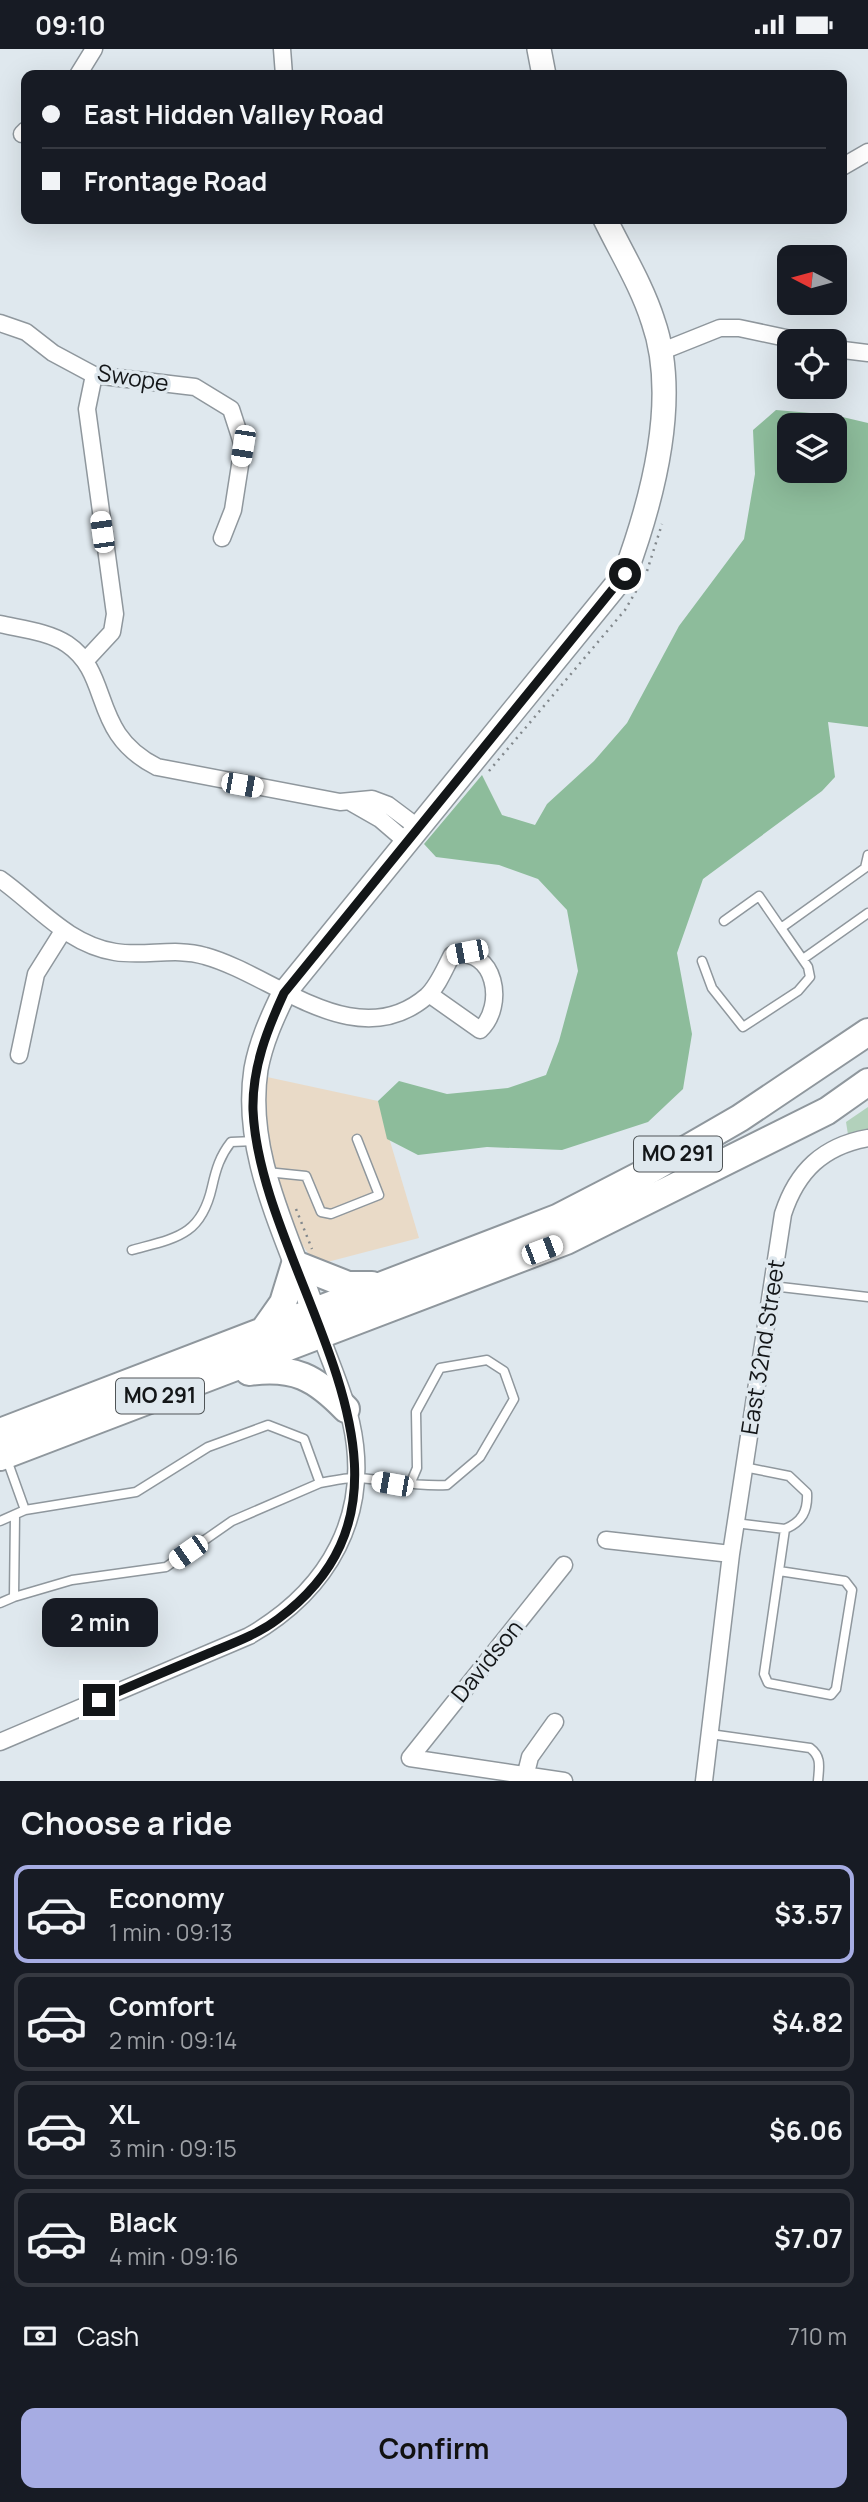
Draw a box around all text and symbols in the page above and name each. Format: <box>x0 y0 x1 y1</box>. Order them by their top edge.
text: 09:10 <box>35 7 106 43</box>
text: East Hidden Valley Road <box>84 96 384 132</box>
text: Frontage Road <box>84 163 267 199</box>
north arrow <box>777 245 847 315</box>
map controls <box>777 245 847 483</box>
button: locate <box>777 329 847 399</box>
street label: Swope <box>95 356 171 398</box>
button: layers <box>777 413 847 483</box>
car <box>230 424 257 468</box>
car <box>89 510 116 554</box>
route start <box>609 558 641 590</box>
car <box>220 771 265 799</box>
car <box>445 938 490 966</box>
road number: MO 291 <box>634 1137 722 1171</box>
car <box>519 1233 566 1267</box>
street label: East 32nd Street <box>732 1257 792 1437</box>
road number: MO 291 <box>116 1379 204 1413</box>
car <box>370 1470 415 1498</box>
car <box>165 1531 212 1573</box>
callout: 2 min <box>41 1599 157 1647</box>
text: 2 min <box>70 1606 130 1638</box>
street label: Davidson <box>443 1612 529 1708</box>
route end <box>83 1684 115 1716</box>
text: Choose a ride <box>21 1801 232 1845</box>
text: Economy <box>109 1880 224 1916</box>
icon: car <box>25 1883 88 1946</box>
text: $3.57 <box>775 1896 843 1932</box>
text: 1 min · 09:13 <box>109 1916 232 1948</box>
text: Comfort <box>109 1988 215 2024</box>
icon: car <box>25 1991 88 2054</box>
text: $4.82 <box>772 2004 843 2040</box>
text: 2 min · 09:14 <box>109 2024 237 2056</box>
text: XL <box>109 2096 140 2132</box>
icon: car <box>25 2099 88 2162</box>
text: $6.06 <box>769 2112 843 2148</box>
text: 3 min · 09:15 <box>109 2132 237 2164</box>
text: Black <box>109 2204 177 2240</box>
icon: car <box>25 2207 88 2270</box>
text: $7.07 <box>774 2220 843 2256</box>
text: 4 min · 09:16 <box>109 2240 239 2272</box>
icon: cash <box>21 2317 59 2355</box>
text: Cash <box>77 2318 139 2354</box>
text: 710 m <box>788 2320 847 2352</box>
button: Confirm <box>21 2408 847 2488</box>

